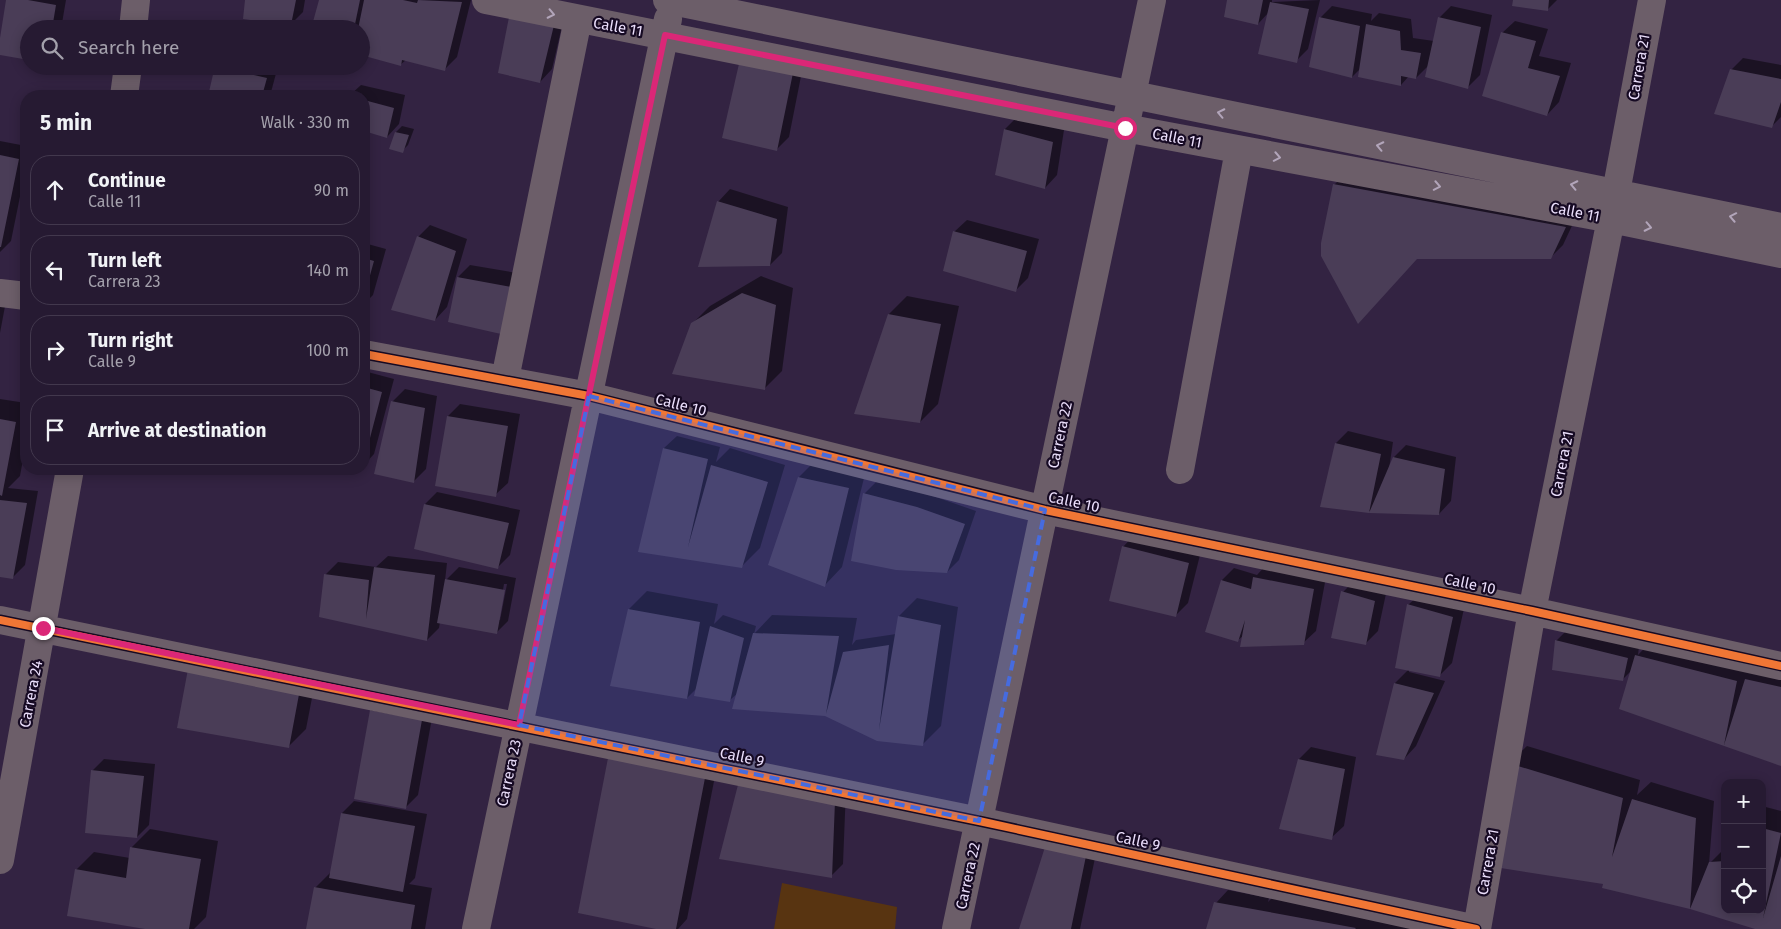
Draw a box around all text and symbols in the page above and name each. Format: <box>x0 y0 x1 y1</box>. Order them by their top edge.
one-way arrow <box>547 8 555 18</box>
street label: Calle 11 <box>592 14 644 40</box>
search box <box>20 20 370 75</box>
street label: Carrera 21 <box>1624 33 1654 101</box>
icon: search <box>38 34 66 62</box>
text: Search here <box>78 36 179 59</box>
one-way arrow <box>1217 108 1226 119</box>
text: 5 min <box>40 110 92 136</box>
text: Walk · 330 m <box>261 113 350 132</box>
route start <box>1114 117 1137 140</box>
street label: Calle 11 <box>1151 124 1203 152</box>
one-way arrow <box>1376 141 1385 151</box>
one-way arrow <box>1273 151 1281 161</box>
text: Continue <box>88 169 166 192</box>
icon: ahead <box>41 176 69 204</box>
one-way arrow <box>1570 180 1578 191</box>
text: 90 m <box>314 181 349 200</box>
one-way arrow <box>1432 181 1441 191</box>
text: Calle 11 <box>88 192 141 211</box>
street label: Calle 11 <box>1549 198 1601 226</box>
one-way arrow <box>1729 213 1738 223</box>
one-way arrow <box>1644 221 1652 231</box>
text: Turn left <box>88 249 162 272</box>
icon: left <box>41 256 69 284</box>
text: 140 m <box>307 261 349 280</box>
text: Carrera 23 <box>88 272 160 291</box>
text: Turn right <box>88 329 173 352</box>
icon: right <box>41 336 69 364</box>
text: 100 m <box>306 341 349 360</box>
text: Calle 9 <box>88 352 136 371</box>
street label: Calle 10 <box>654 390 708 420</box>
street label: Carrera 22 <box>1044 400 1076 470</box>
icon: arrive <box>41 416 69 444</box>
text: Arrive at destination <box>88 419 267 442</box>
street label: Carrera 21 <box>1547 430 1577 498</box>
street label: Calle 10 <box>1047 488 1101 516</box>
street label: Calle 10 <box>1443 570 1497 598</box>
route end <box>32 617 55 640</box>
street label: Carrera 24 <box>16 659 46 729</box>
street label: Carrera 23 <box>493 738 525 808</box>
street label: Calle 9 <box>718 744 766 771</box>
map controls <box>1721 779 1766 914</box>
button: + <box>1721 779 1766 824</box>
button: − <box>1721 824 1766 869</box>
street label: Calle 9 <box>1114 828 1162 855</box>
street label: Carrera 21 <box>1473 828 1503 896</box>
street label: Carrera 22 <box>952 841 984 911</box>
button: locate <box>1721 869 1766 914</box>

